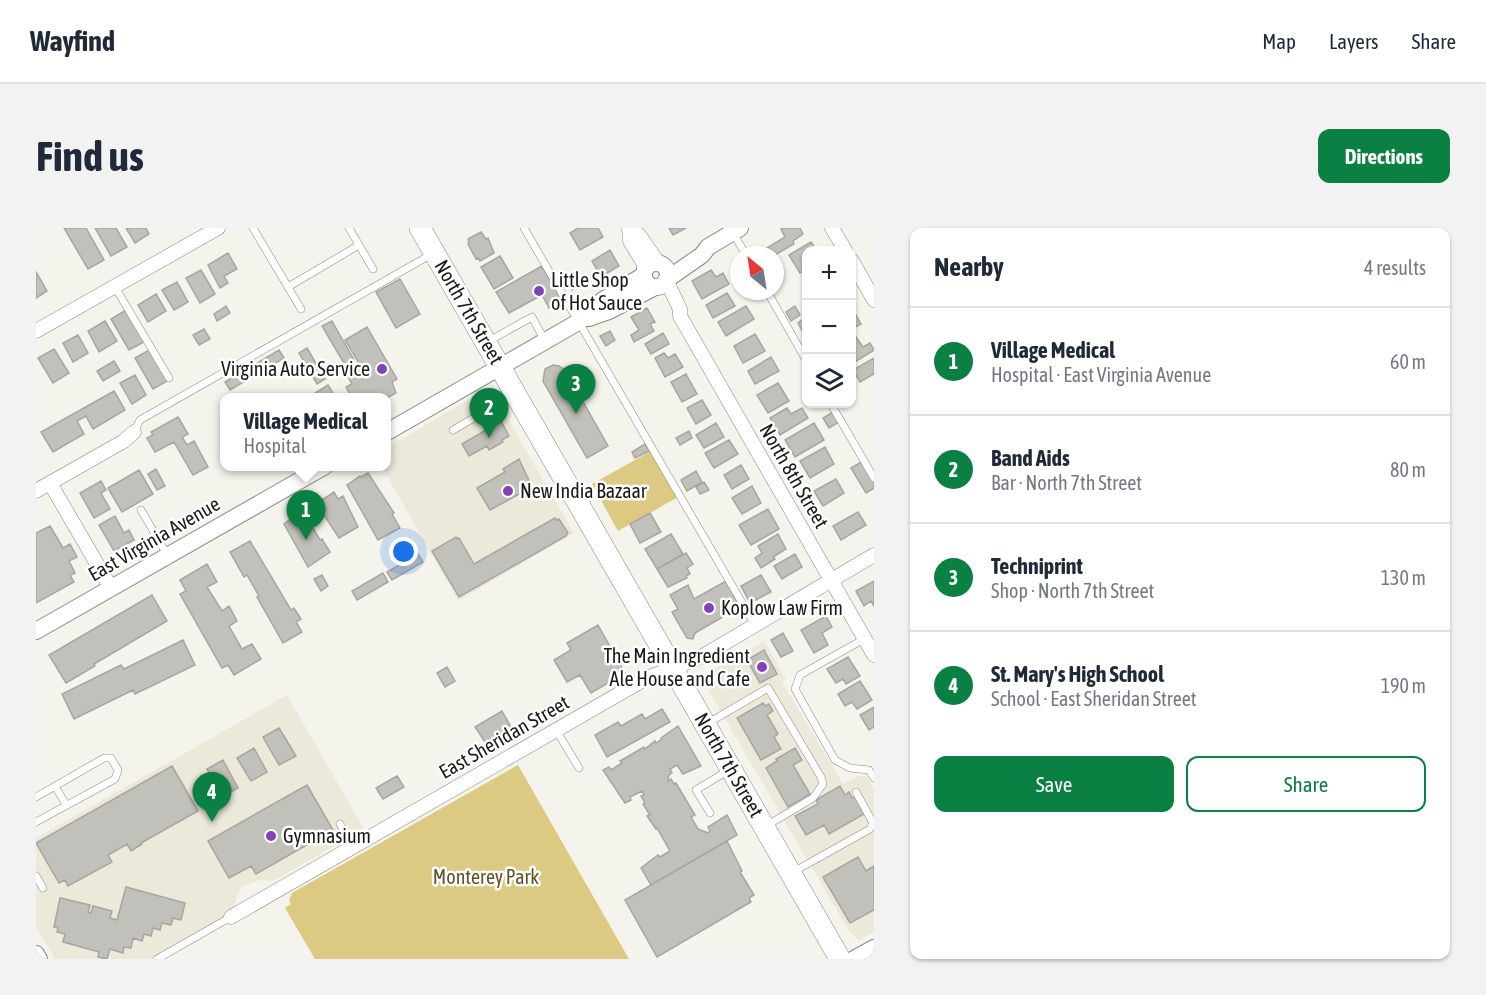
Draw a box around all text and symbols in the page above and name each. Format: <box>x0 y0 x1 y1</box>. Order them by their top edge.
text: Wayfind <box>30 25 115 57</box>
text: Map <box>1262 29 1296 53</box>
text: Layers <box>1329 29 1379 53</box>
text: Share <box>1412 29 1456 53</box>
button: Directions <box>1318 129 1450 183</box>
text: Find us <box>36 132 144 180</box>
north arrow <box>730 246 784 300</box>
map controls <box>802 246 856 408</box>
button: + <box>802 246 856 300</box>
text: Nearby <box>934 252 1004 282</box>
street label: North 7th Street <box>430 256 509 368</box>
text: 4 results <box>1364 256 1426 279</box>
place label: Little Shop of Hot Sauce <box>551 268 642 314</box>
marker: Little Shop of Hot Sauce <box>532 284 546 298</box>
button: − <box>802 300 856 354</box>
text: Village Medical <box>991 337 1115 363</box>
text: 1 <box>949 350 958 373</box>
text: 60 m <box>1390 350 1426 373</box>
button: layers <box>802 354 856 408</box>
place label: Virginia Auto Service <box>221 357 370 380</box>
marker: Virginia Auto Service <box>375 362 389 376</box>
text: Hospital · East Virginia Avenue <box>991 363 1211 386</box>
pin: 3 <box>556 364 596 414</box>
pin: 2 <box>470 388 508 438</box>
popup <box>220 393 391 471</box>
text: Village Medical <box>243 408 368 434</box>
street label: North 8th Street <box>755 420 834 532</box>
text: Hospital <box>243 434 306 457</box>
text: Band Aids <box>991 445 1070 471</box>
text: 2 <box>949 458 958 481</box>
text: 80 m <box>1390 458 1426 481</box>
text: Bar · North 7th Street <box>991 471 1142 494</box>
place label: New India Bazaar <box>520 479 648 502</box>
marker: New India Bazaar <box>501 484 515 498</box>
pin: 1 <box>286 490 326 540</box>
street label: East Virginia Avenue <box>84 492 224 586</box>
your location <box>389 537 418 566</box>
text: Techniprint <box>991 553 1083 579</box>
text: 3 <box>949 566 958 589</box>
text: 130 m <box>1381 566 1426 589</box>
text: Shop · North 7th Street <box>991 579 1154 602</box>
place label: Koplow Law Firm <box>721 596 843 619</box>
marker: Koplow Law Firm <box>702 601 716 615</box>
place label: The Main Ingredient Ale House and Cafe <box>603 644 750 690</box>
marker: The Main Ingredient Ale House and Cafe <box>755 660 769 674</box>
text: St. Mary's High School <box>991 661 1164 687</box>
text: 4 <box>949 674 958 697</box>
text: 190 m <box>1381 674 1426 697</box>
text: School · East Sheridan Street <box>991 687 1197 710</box>
street label: East Sheridan Street <box>435 690 573 783</box>
street label: North 7th Street <box>690 709 769 821</box>
button: Save <box>934 756 1174 812</box>
button: Share <box>1186 756 1426 812</box>
pin: 4 <box>192 772 231 822</box>
place label: Gymnasium <box>283 824 371 847</box>
marker: Gymnasium <box>264 829 278 843</box>
park label: Monterey Park <box>433 865 539 888</box>

